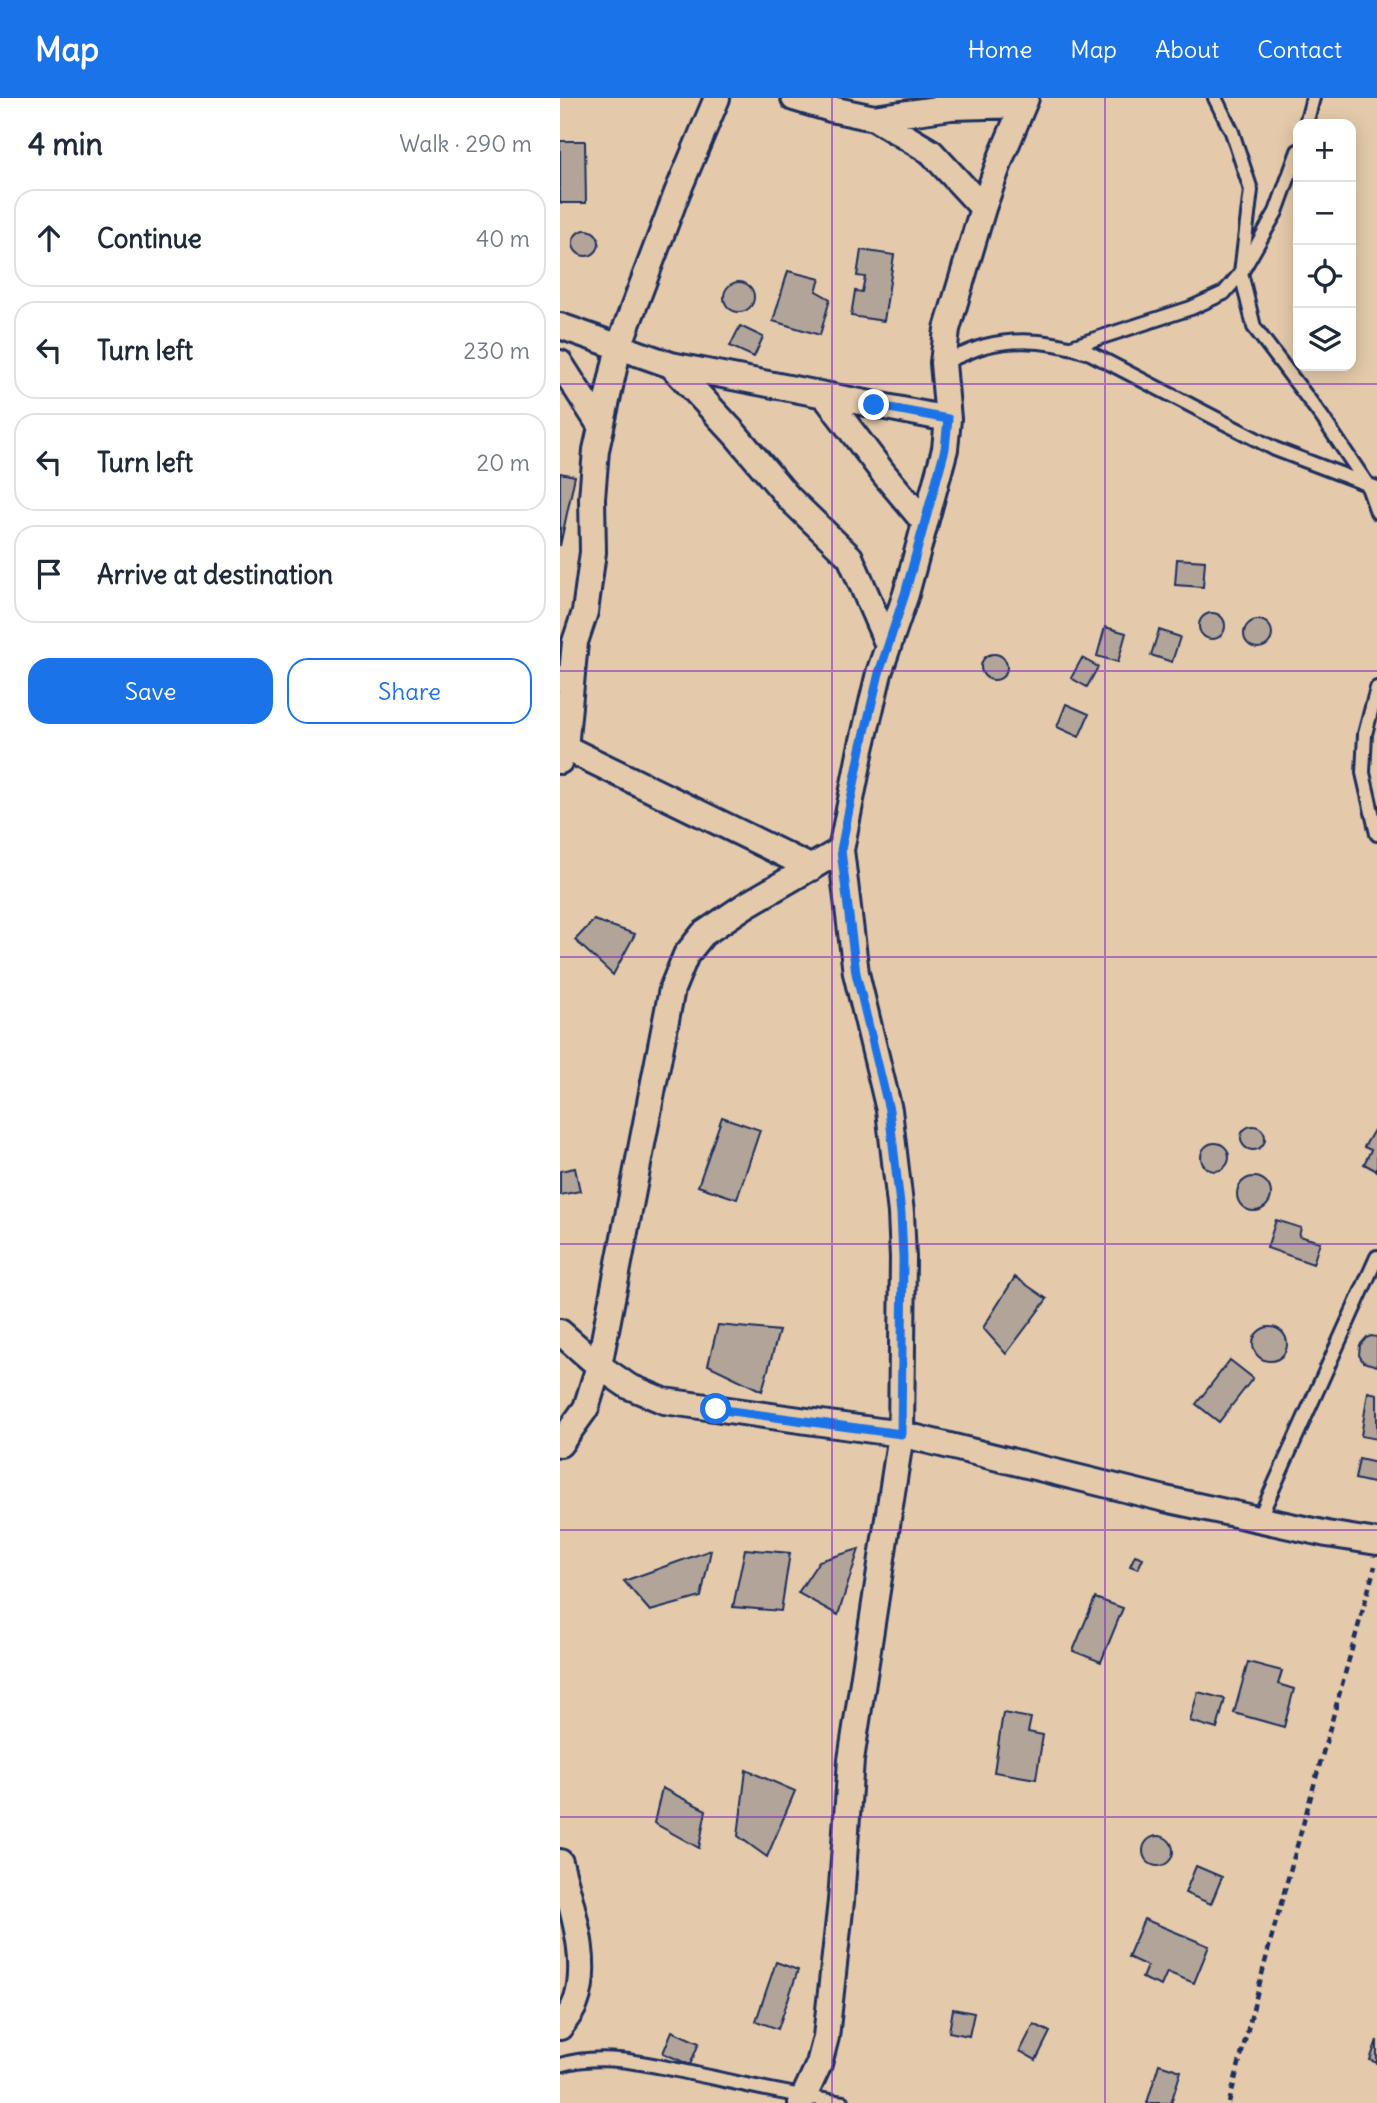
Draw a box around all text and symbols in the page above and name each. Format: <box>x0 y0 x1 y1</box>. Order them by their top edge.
text: Map <box>35 28 99 70</box>
text: Home <box>968 34 1032 64</box>
text: Map <box>1070 34 1117 64</box>
text: About <box>1155 34 1219 64</box>
text: Contact <box>1257 34 1342 64</box>
map controls <box>1293 119 1356 371</box>
button: + <box>1293 119 1356 182</box>
text: 4 min <box>28 125 103 163</box>
text: Walk · 290 m <box>399 129 532 158</box>
button: − <box>1293 182 1356 245</box>
icon: ahead <box>30 219 68 257</box>
text: Continue <box>97 222 202 255</box>
text: 40 m <box>476 224 530 253</box>
button: locate <box>1293 245 1356 308</box>
button: layers <box>1293 308 1356 371</box>
icon: left <box>30 331 68 369</box>
text: Turn left <box>97 334 193 367</box>
text: 230 m <box>464 336 530 365</box>
route end <box>858 389 889 420</box>
icon: left <box>30 443 68 481</box>
text: Turn left <box>97 446 193 479</box>
text: 20 m <box>477 448 530 477</box>
icon: arrive <box>30 555 68 593</box>
text: Arrive at destination <box>97 558 333 591</box>
button: Save <box>28 658 273 724</box>
button: Share <box>287 658 532 724</box>
route start <box>700 1393 731 1424</box>

